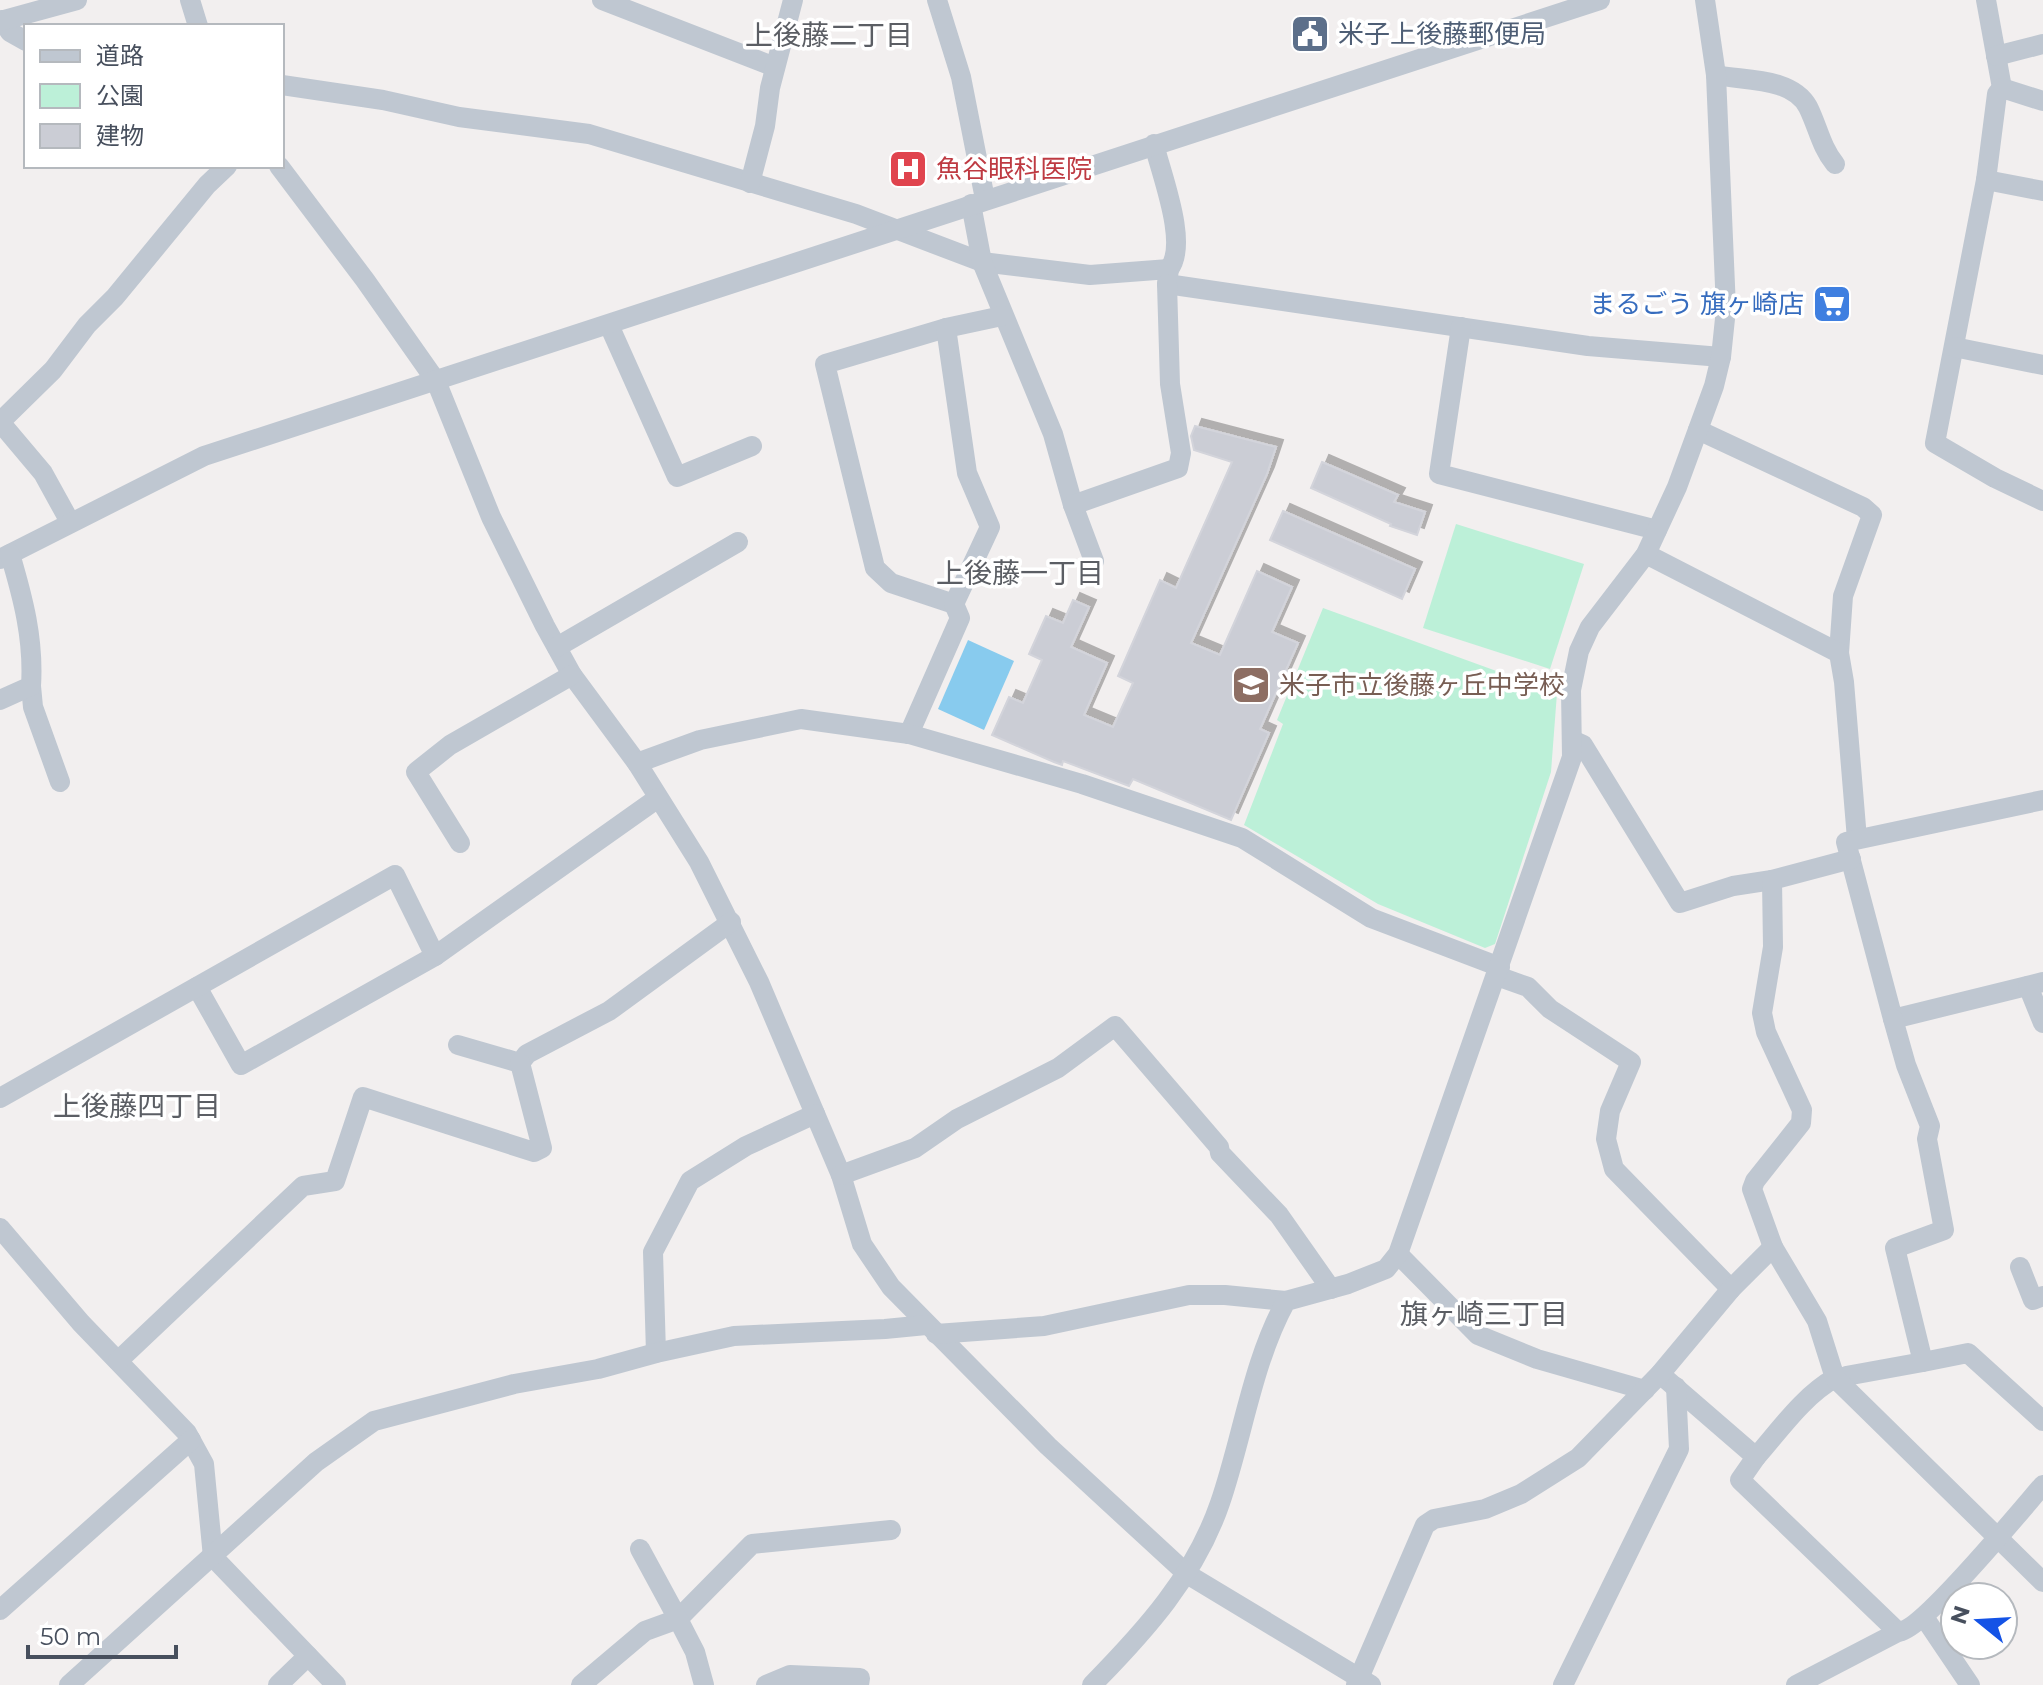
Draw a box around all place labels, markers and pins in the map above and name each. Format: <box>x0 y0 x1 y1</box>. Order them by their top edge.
public building icon: 米子上後藤郵便局 <box>1289 13 1331 55</box>
place label: 米子上後藤郵便局 <box>1338 18 1546 50</box>
hospital icon: 魚谷眼科医院 <box>887 148 929 190</box>
place label: 魚谷眼科医院 <box>936 153 1092 185</box>
supermarket icon: まるごう 旗ヶ崎店 <box>1811 283 1853 325</box>
place label: まるごう 旗ヶ崎店 <box>1589 288 1804 320</box>
school or university icon: 米子市立後藤ヶ丘中学校 <box>1230 664 1272 706</box>
place label: 米子市立後藤ヶ丘中学校 <box>1279 669 1565 701</box>

